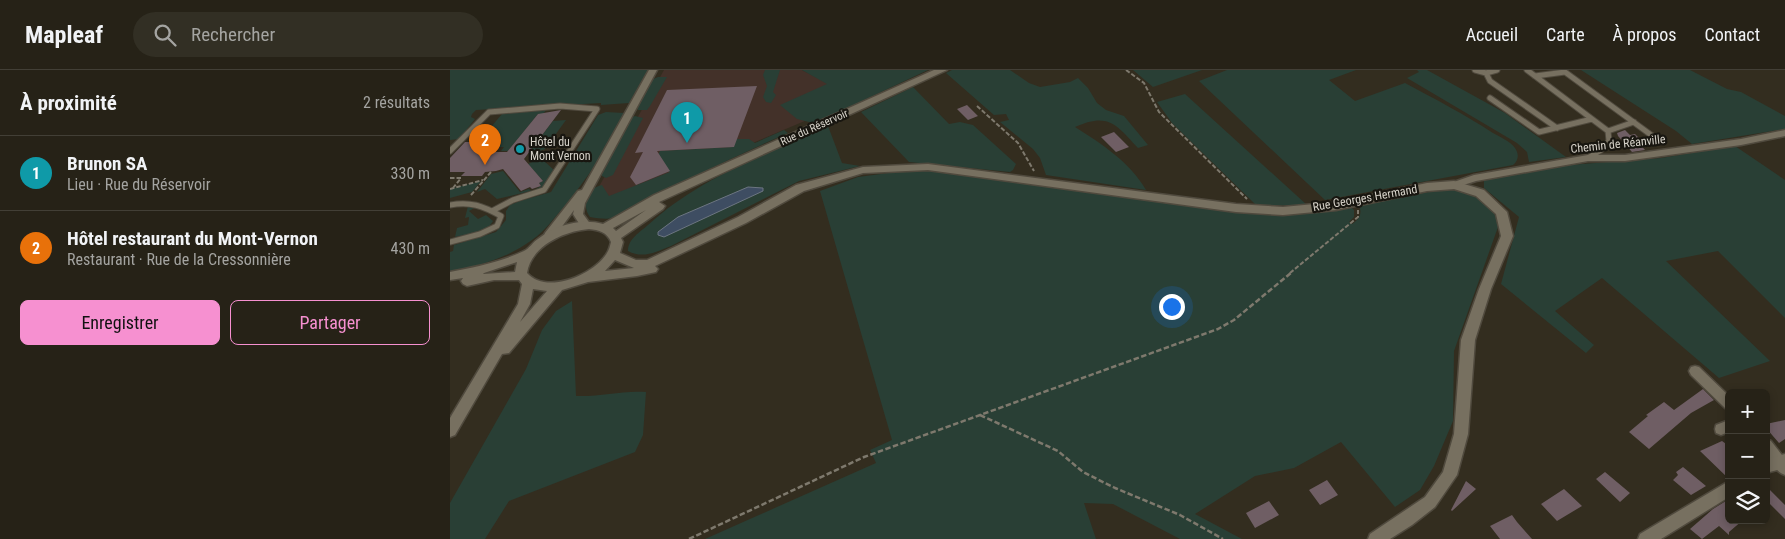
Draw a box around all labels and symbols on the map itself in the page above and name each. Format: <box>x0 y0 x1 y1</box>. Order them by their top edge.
pin: 1 <box>671 102 703 143</box>
street label: Rue du Réservoir <box>778 106 851 148</box>
pin: 2 <box>469 124 501 165</box>
street label: Chemin de Réanville <box>1570 132 1667 156</box>
place label: Hôtel du Mont Vernon <box>530 135 591 163</box>
marker: Hôtel du Mont Vernon <box>514 143 526 155</box>
street label: Rue Georges Hermand <box>1312 182 1418 214</box>
your location <box>1159 294 1185 320</box>

